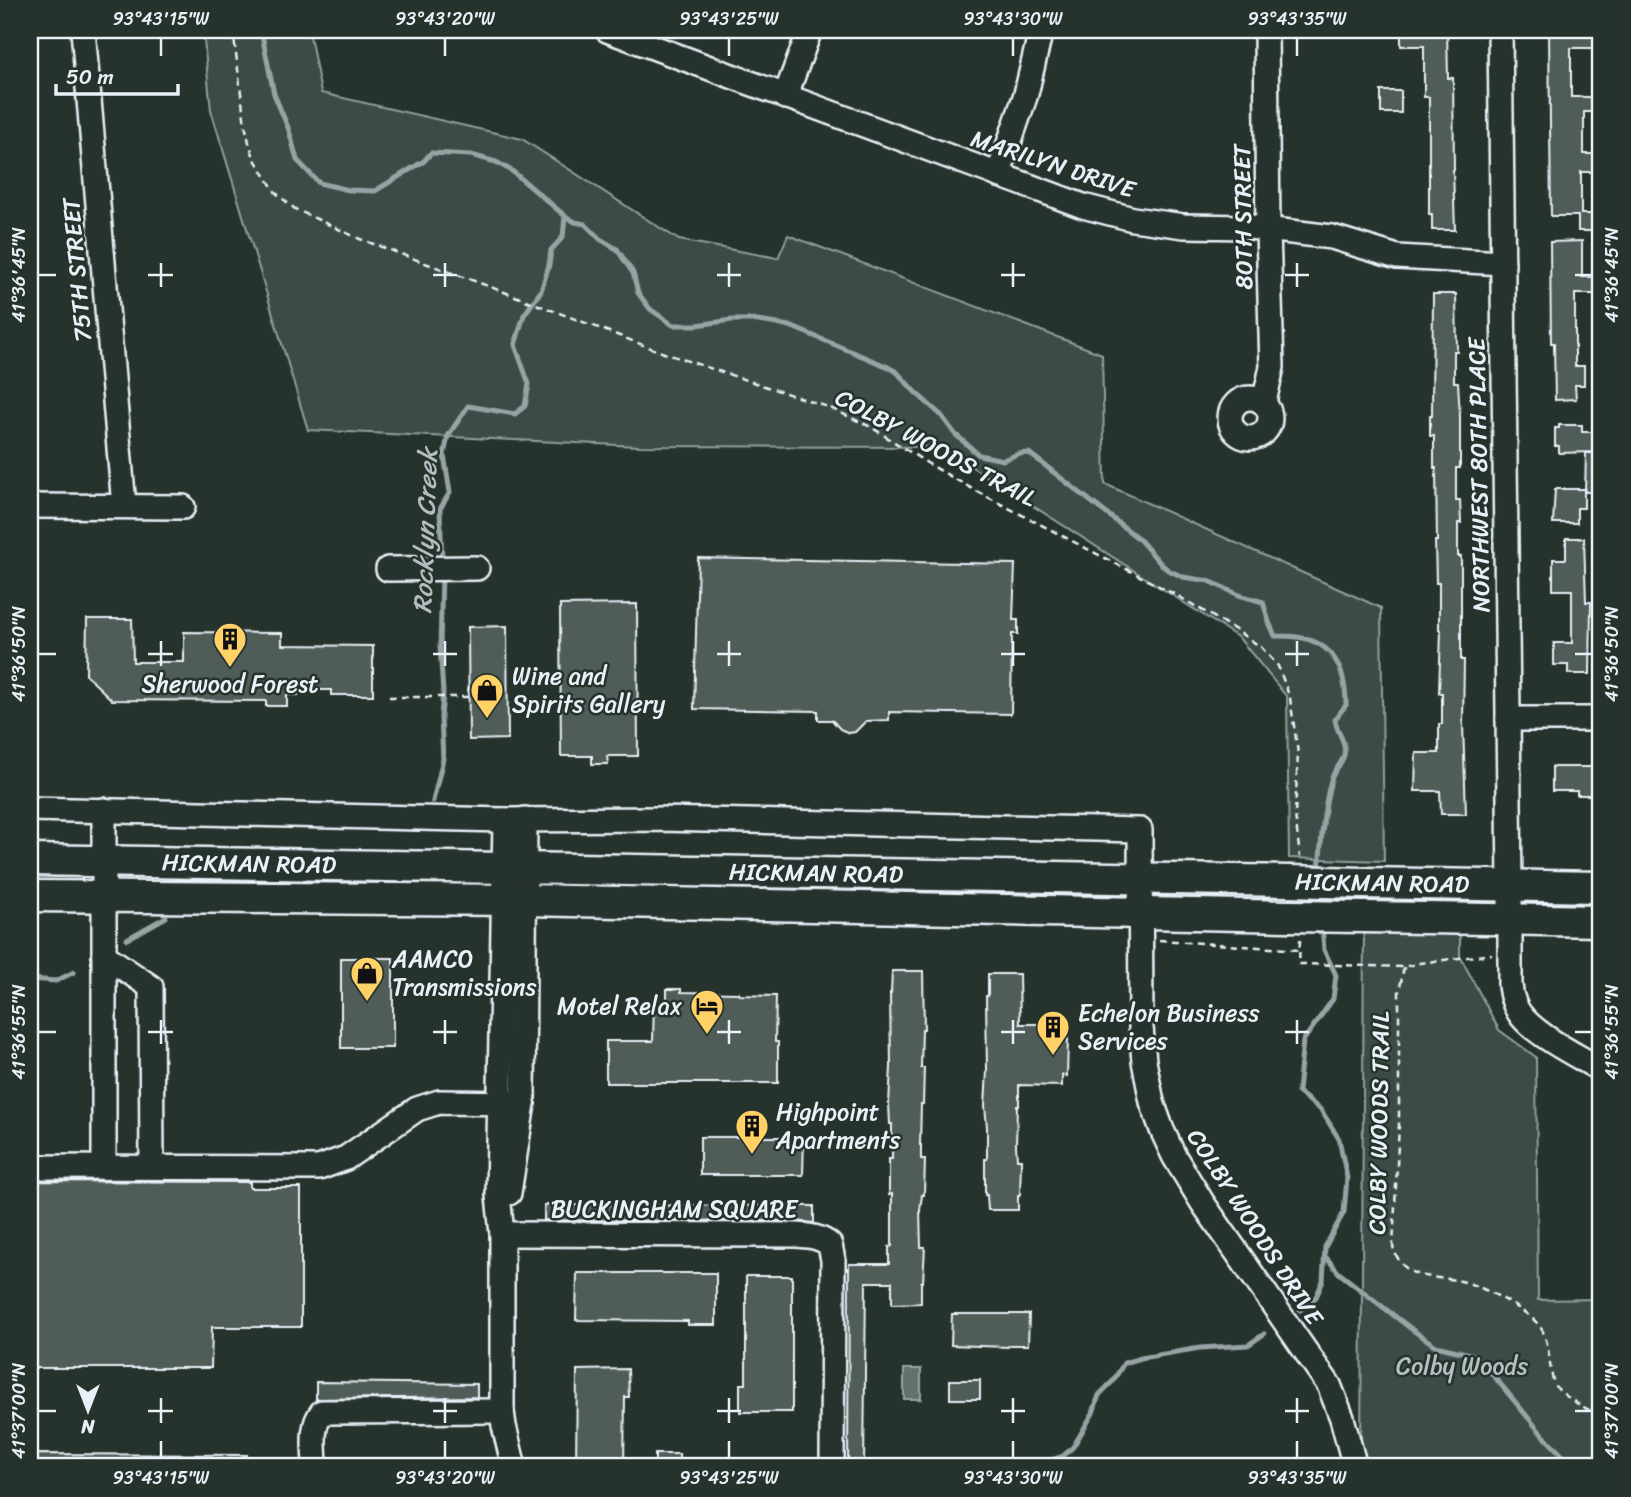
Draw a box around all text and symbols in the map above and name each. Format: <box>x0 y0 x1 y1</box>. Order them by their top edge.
text: 93°43'15"W <box>113 3 210 35</box>
text: 93°43'20"W <box>395 3 496 35</box>
text: 93°43'25"W <box>679 3 780 35</box>
text: 93°43'30"W <box>963 3 1064 35</box>
text: 93°43'35"W <box>1248 3 1347 35</box>
scale bar <box>56 52 178 96</box>
text: 50 m <box>66 58 114 96</box>
street label: MARILYN DRIVE <box>965 118 1142 211</box>
street label: 80TH STREET <box>1221 142 1265 290</box>
street label: 75TH STREET <box>50 194 104 344</box>
text: 41°36'45"N <box>3 227 35 323</box>
text: 41°36'45"N <box>1596 227 1628 323</box>
street label: NORTHWEST 80TH PLACE <box>1456 336 1502 613</box>
street label: COLBY WOODS TRAIL <box>828 377 1044 519</box>
water label: Rocklyn Creek <box>399 445 451 614</box>
text: 41°36'50"N <box>3 606 35 702</box>
text: 41°36'50"N <box>1596 606 1628 702</box>
building icon: Sherwood Forest <box>211 620 249 669</box>
place label: Wine and Spirits Gallery <box>512 655 666 725</box>
place label: Sherwood Forest <box>141 663 319 705</box>
shop icon: Wine and Spirits Gallery <box>468 671 506 720</box>
street label: HICKMAN ROAD <box>161 841 337 886</box>
street label: HICKMAN ROAD <box>728 851 904 896</box>
street label: HICKMAN ROAD <box>1295 860 1470 906</box>
place label: AAMCO Transmissions <box>391 938 537 1008</box>
shop icon: AAMCO Transmissions <box>348 954 386 1003</box>
text: 41°36'55"N <box>3 984 35 1080</box>
text: 41°36'55"N <box>1596 984 1628 1080</box>
place label: Motel Relax <box>557 985 683 1027</box>
hotel icon: Motel Relax <box>688 987 726 1036</box>
place label: Echelon Business Services <box>1078 992 1260 1062</box>
building icon: Echelon Business Services <box>1034 1008 1072 1057</box>
street label: COLBY WOODS TRAIL <box>1356 1011 1402 1235</box>
place label: Highpoint Apartments <box>775 1091 901 1161</box>
building icon: Highpoint Apartments <box>733 1107 771 1156</box>
street label: COLBY WOODS DRIVE <box>1175 1120 1336 1335</box>
street label: BUCKINGHAM SQUARE <box>551 1188 799 1230</box>
park label: Colby Woods <box>1396 1345 1528 1387</box>
text: 41°37'00"N <box>3 1362 35 1459</box>
text: 41°37'00"N <box>1596 1362 1628 1459</box>
north arrow <box>52 1374 122 1444</box>
text: N <box>81 1410 96 1443</box>
text: 93°43'15"W <box>113 1462 210 1494</box>
text: 93°43'20"W <box>395 1462 496 1494</box>
text: 93°43'25"W <box>679 1462 780 1494</box>
text: 93°43'30"W <box>963 1462 1064 1494</box>
text: 93°43'35"W <box>1248 1462 1347 1494</box>

